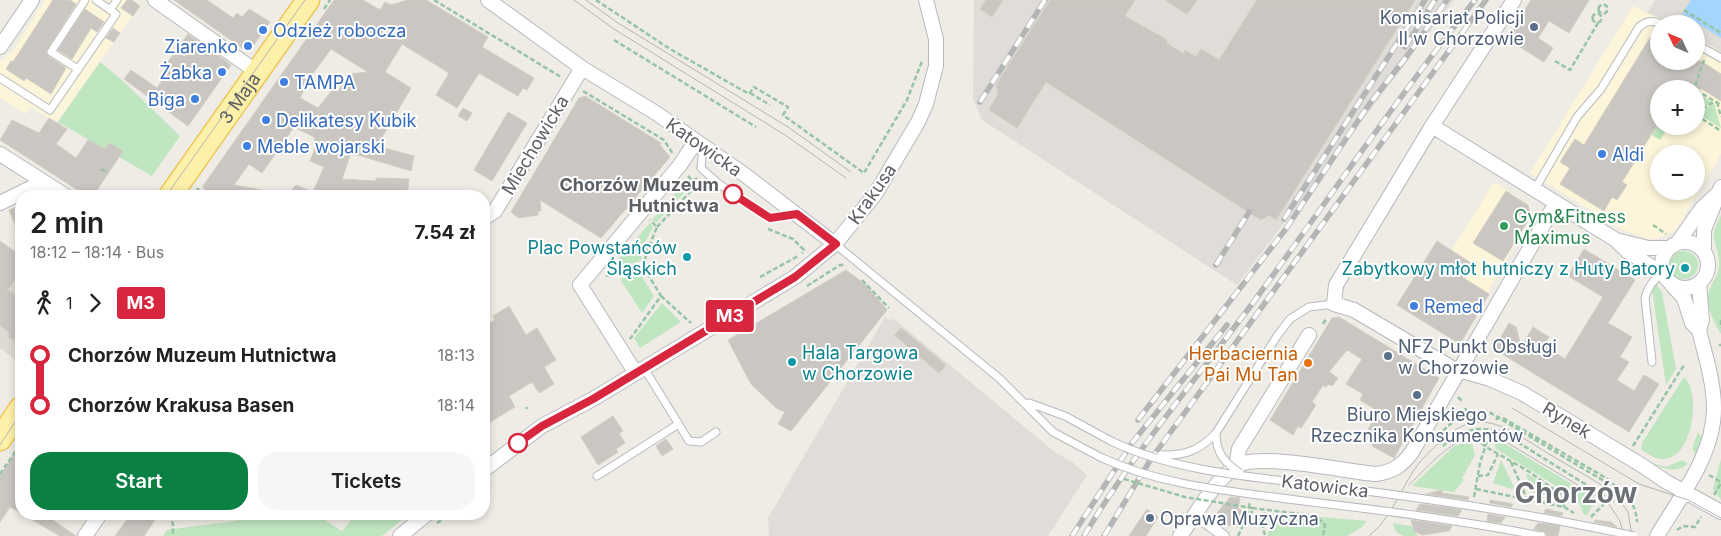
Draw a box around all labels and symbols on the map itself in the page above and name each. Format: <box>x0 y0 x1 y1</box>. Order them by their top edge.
place label: Komisariat Policji II w Chorzowie <box>1380 7 1524 49</box>
north arrow <box>1650 15 1705 70</box>
place label: Odzież robocza <box>273 20 406 41</box>
marker: Komisariat Policji II w Chorzowie <box>1528 21 1540 33</box>
marker: Odzież robocza <box>257 24 269 36</box>
place label: Ziarenko <box>164 36 238 57</box>
marker: Ziarenko <box>242 40 254 52</box>
place label: Żabka <box>160 61 212 83</box>
marker: Żabka <box>216 66 228 78</box>
street label: 3 Maja <box>214 69 264 127</box>
place label: TAMPA <box>294 72 355 93</box>
marker: TAMPA <box>278 76 290 88</box>
place label: Biga <box>148 89 185 110</box>
street label: Miechowicka <box>497 92 573 198</box>
marker: Biga <box>189 93 201 105</box>
place label: Delikatesy Kubik <box>276 110 417 131</box>
street label: Katowicka <box>662 113 746 181</box>
marker: Delikatesy Kubik <box>260 114 272 126</box>
place label: Meble wojarski <box>257 136 385 157</box>
marker: Meble wojarski <box>241 140 253 152</box>
place label: Aldi <box>1612 144 1644 165</box>
marker: Aldi <box>1596 148 1608 160</box>
street label: Krakusa <box>844 160 900 228</box>
place label: Chorzów Muzeum Hutnictwa <box>560 174 719 216</box>
marker: Chorzów Muzeum Hutnictwa <box>723 184 743 204</box>
place label: Gym&Fitness Maximus <box>1514 206 1626 248</box>
marker: Gym&Fitness Maximus <box>1498 220 1510 232</box>
place label: Plac Powstańców Śląskich <box>527 237 677 279</box>
marker: Plac Powstańców Śląskich <box>681 251 693 263</box>
place label: Zabytkowy młot hutniczy z Huty Batory <box>1342 258 1675 279</box>
marker: Zabytkowy młot hutniczy z Huty Batory <box>1679 262 1691 274</box>
place label: Remed <box>1424 296 1483 317</box>
line badge: M3 <box>708 300 752 332</box>
marker: Remed <box>1408 300 1420 312</box>
place label: NFZ Punkt Obsługi w Chorzowie <box>1398 336 1557 378</box>
place label: Hala Targowa w Chorzowie <box>802 342 918 384</box>
place label: Herbaciernia Pai Mu Tan <box>1188 343 1298 385</box>
marker: NFZ Punkt Obsługi w Chorzowie <box>1382 350 1394 362</box>
marker: Hala Targowa w Chorzowie <box>786 356 798 368</box>
marker: Herbaciernia Pai Mu Tan <box>1302 357 1314 369</box>
marker: Biuro Miejskiego Rzecznika Konsumentów <box>1411 389 1423 401</box>
street label: Rynek <box>1539 397 1595 443</box>
place label: Biuro Miejskiego Rzecznika Konsumentów <box>1311 404 1524 446</box>
unlabelled marker <box>508 433 528 453</box>
street label: Katowicka <box>1280 470 1370 502</box>
district label: Chorzów <box>1515 476 1638 510</box>
place label: Oprawa Muzyczna <box>1160 508 1319 529</box>
marker: Oprawa Muzyczna <box>1144 512 1156 524</box>

